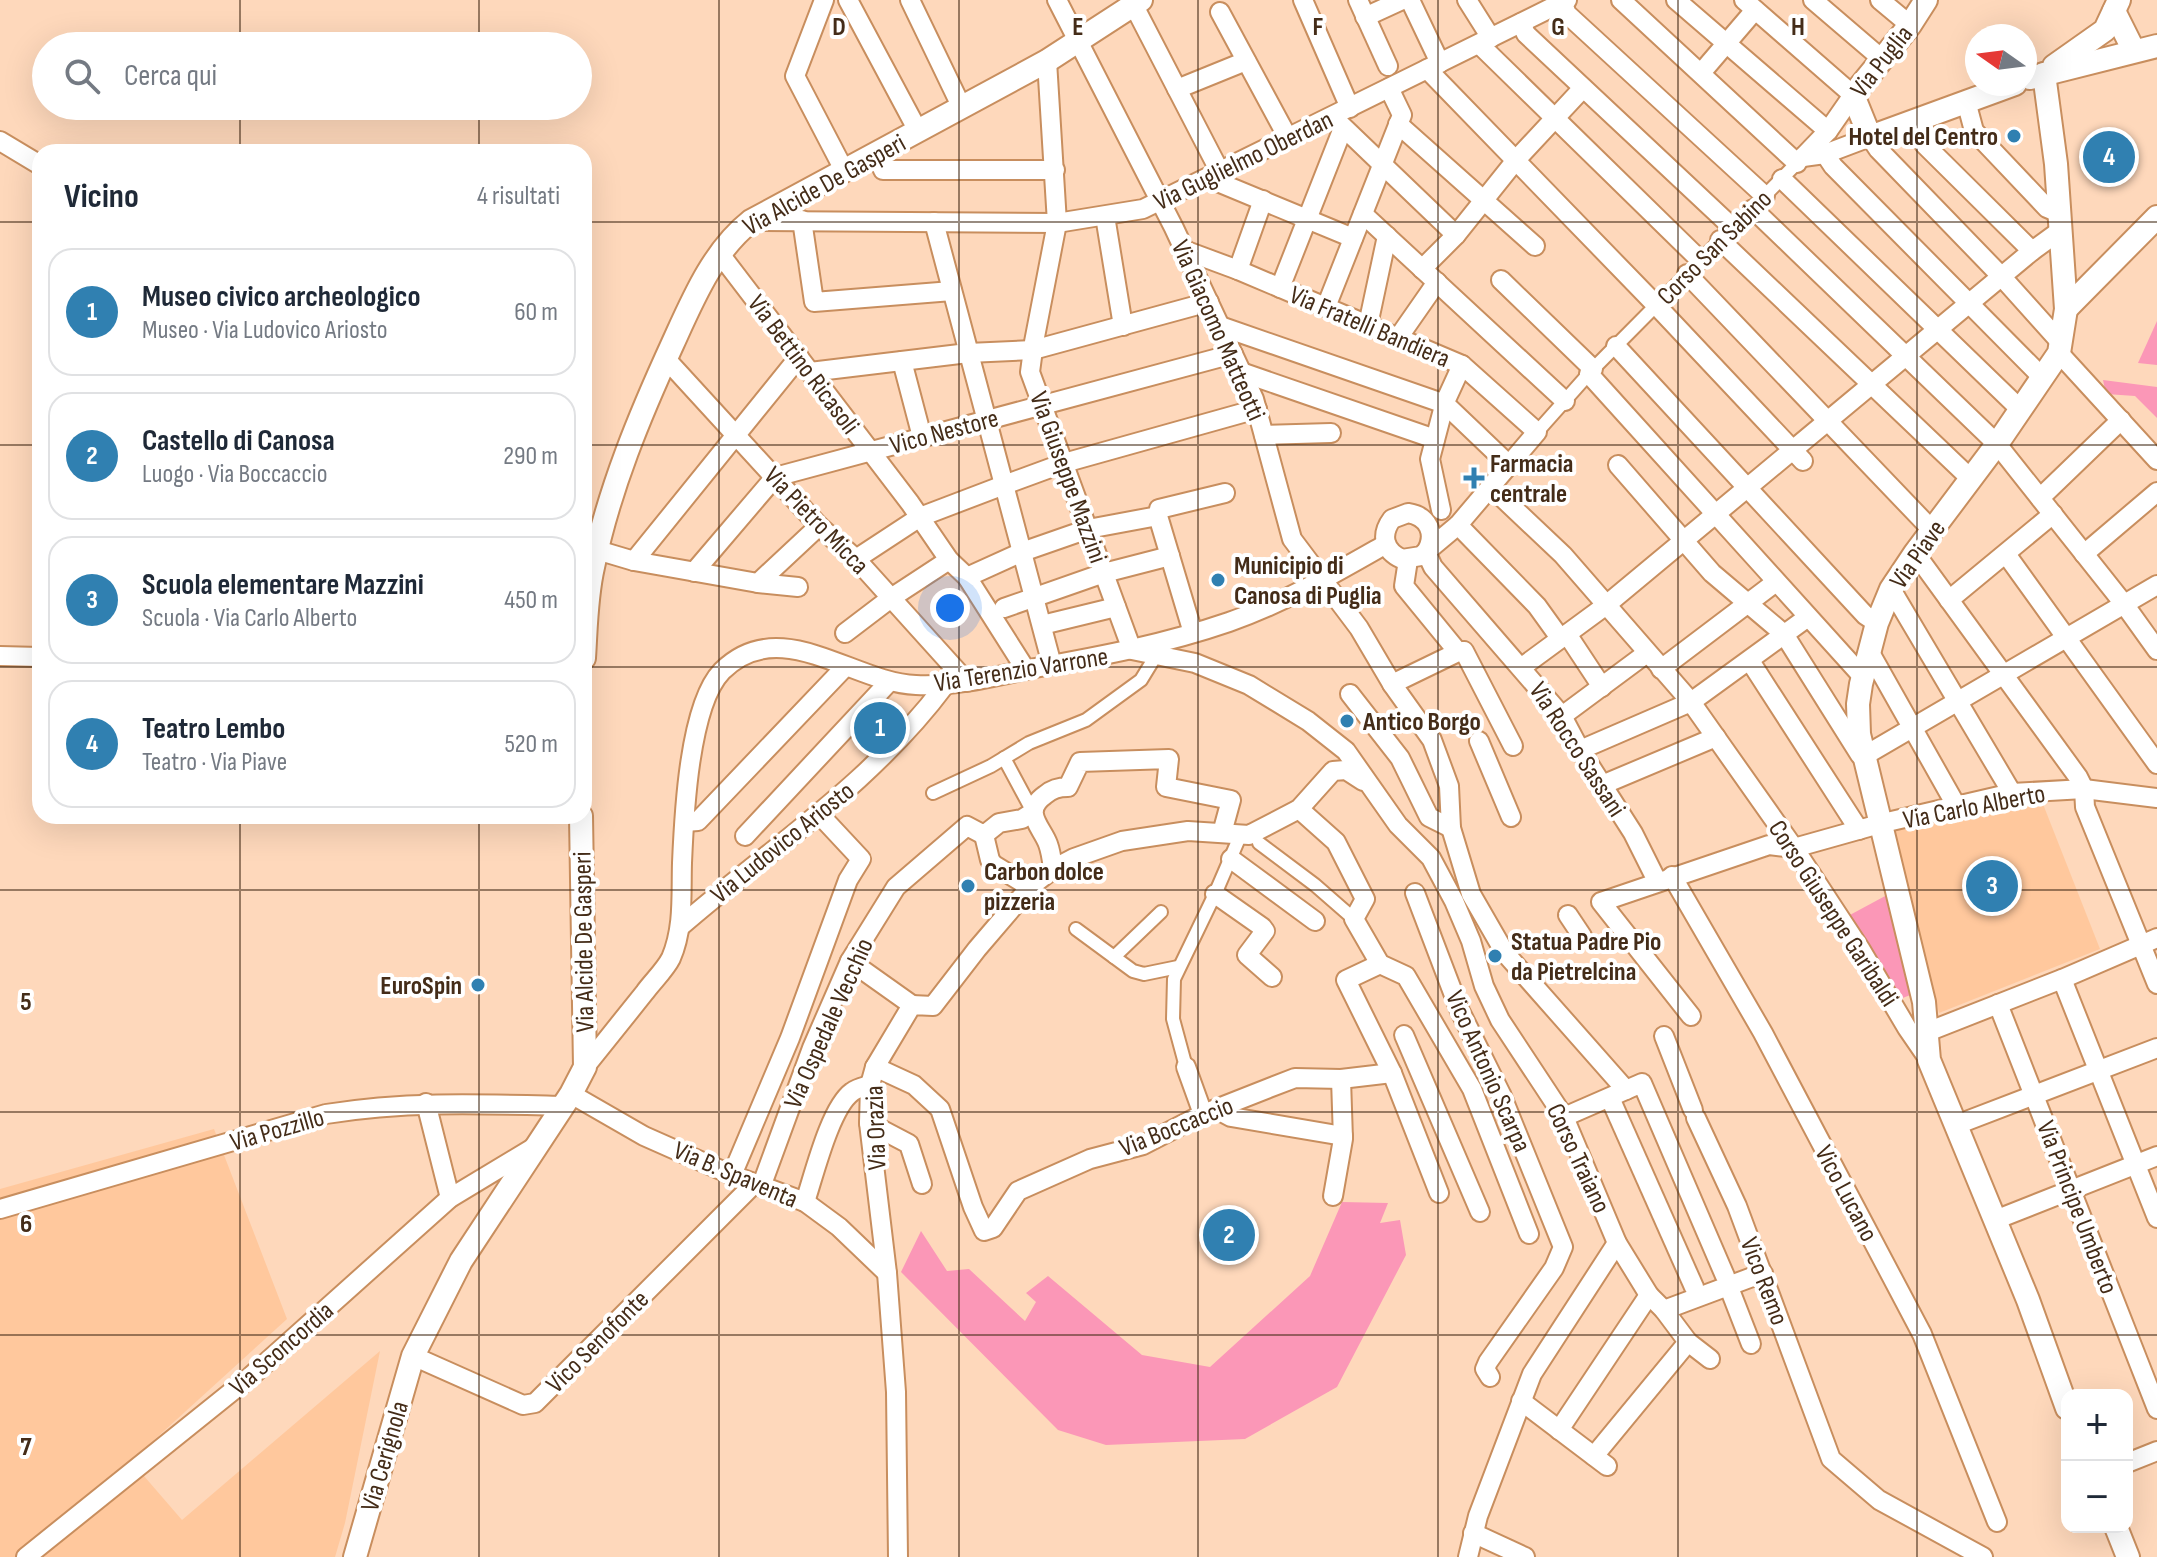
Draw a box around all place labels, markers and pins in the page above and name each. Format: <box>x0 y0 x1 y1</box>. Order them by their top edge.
place label: Hotel del Centro <box>1849 122 1998 153</box>
marker: Hotel del Centro <box>2005 127 2023 145</box>
pin: 4 <box>2083 127 2135 187</box>
place label: Farmacia centrale <box>1490 449 1573 510</box>
marker: Farmacia centrale <box>1465 469 1483 487</box>
place label: Municipio di Canosa di Puglia <box>1234 551 1382 612</box>
marker: Municipio di Canosa di Puglia <box>1209 571 1227 589</box>
pin: 1 <box>854 698 906 758</box>
place label: Antico Borgo <box>1362 707 1481 738</box>
marker: Antico Borgo <box>1338 712 1356 730</box>
pin: 3 <box>1966 856 2018 916</box>
place label: Carbon dolce pizzeria <box>984 857 1104 918</box>
marker: Carbon dolce pizzeria <box>959 877 977 895</box>
place label: Statua Padre Pio da Pietrelcina <box>1511 927 1661 988</box>
marker: Statua Padre Pio da Pietrelcina <box>1486 947 1504 965</box>
place label: EuroSpin <box>380 971 462 1002</box>
marker: EuroSpin <box>469 976 487 994</box>
pin: 2 <box>1203 1205 1255 1265</box>

